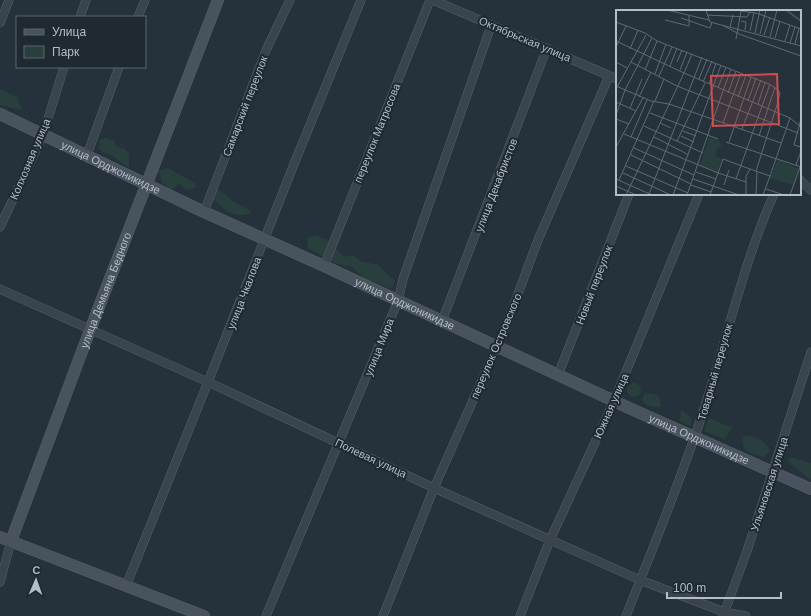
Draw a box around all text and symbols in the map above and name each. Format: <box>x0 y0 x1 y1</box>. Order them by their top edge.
inset map <box>616 10 801 195</box>
street label: Октябрьская улица <box>477 14 574 64</box>
legend <box>16 16 146 68</box>
text: Улица <box>52 25 86 39</box>
text: Парк <box>52 45 80 59</box>
street label: Самарский переулок <box>220 54 270 158</box>
street label: переулок Матросова <box>352 81 403 184</box>
street label: Колхозная улица <box>8 116 53 201</box>
street label: улица Декабристов <box>473 137 519 233</box>
street label: улица Орджоникидзе <box>59 138 162 196</box>
street label: улица Демьяна Бедного <box>78 231 133 350</box>
street label: Новый переулок <box>573 244 615 326</box>
street label: улица Чкалова <box>225 254 264 331</box>
street label: улица Орджоникидзе <box>353 275 456 332</box>
street label: переулок Островского <box>468 291 524 401</box>
street label: улица Мира <box>362 316 396 377</box>
street label: Товарный переулок <box>695 322 735 422</box>
street label: Южная улица <box>591 371 631 440</box>
street label: улица Орджоникидзе <box>647 412 751 467</box>
street label: Ульяновская улица <box>748 435 790 533</box>
street label: Полевая улица <box>333 436 409 480</box>
north arrow <box>16 560 56 600</box>
text: С <box>32 564 41 576</box>
scale bar <box>667 574 781 600</box>
text: 100 m <box>673 581 706 595</box>

